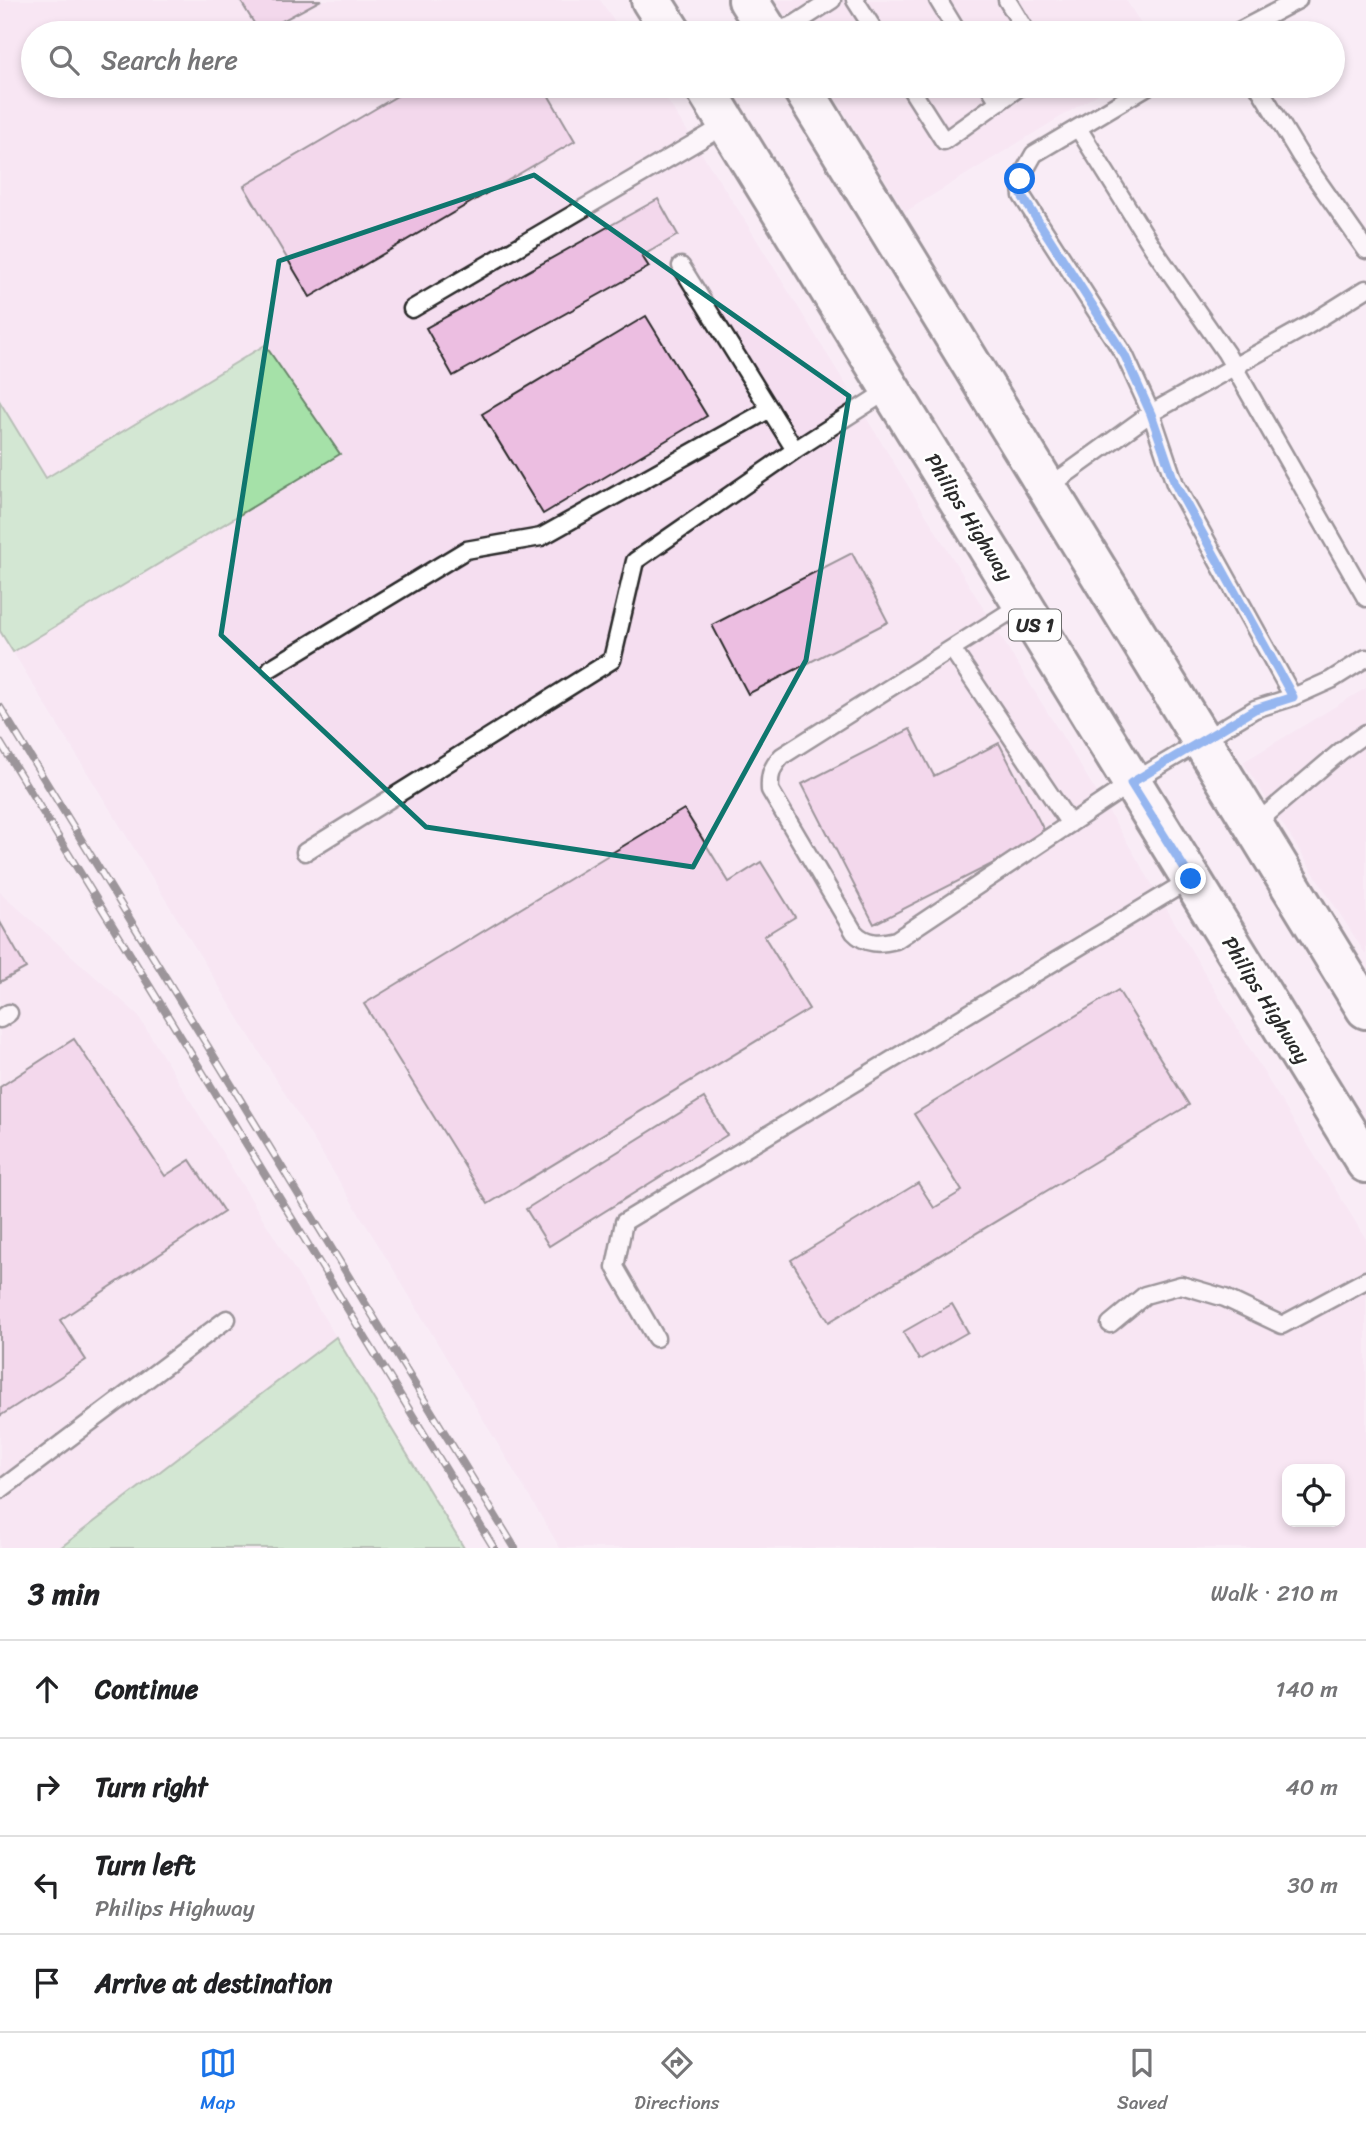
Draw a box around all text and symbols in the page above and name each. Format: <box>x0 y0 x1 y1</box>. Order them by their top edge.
search box <box>21 21 1345 98</box>
text: Search here <box>101 37 238 83</box>
icon: search <box>45 41 83 79</box>
route start <box>1004 163 1035 194</box>
street label: Philips Highway <box>914 445 1024 589</box>
road number: US 1 <box>1009 610 1061 640</box>
route end <box>1175 863 1206 894</box>
street label: Philips Highway <box>1211 928 1321 1072</box>
map controls <box>1282 1464 1345 1527</box>
button: locate <box>1282 1464 1345 1527</box>
text: 3 min <box>28 1567 100 1621</box>
text: Walk · 210 m <box>1211 1573 1338 1614</box>
text: Continue <box>95 1666 198 1712</box>
text: 140 m <box>1276 1669 1338 1710</box>
icon: ahead <box>28 1670 66 1708</box>
text: Turn right <box>95 1764 208 1810</box>
text: 40 m <box>1285 1767 1338 1808</box>
icon: right <box>28 1768 66 1806</box>
text: Turn left <box>95 1842 195 1888</box>
text: 30 m <box>1287 1865 1338 1906</box>
icon: left <box>28 1866 66 1904</box>
text: Philips Highway <box>95 1888 255 1929</box>
text: Arrive at destination <box>95 1960 332 2006</box>
icon: arrive <box>28 1964 66 2002</box>
tab: Map <box>199 2044 237 2119</box>
tab: Directions <box>634 2044 720 2119</box>
tab: Saved <box>1117 2044 1167 2119</box>

